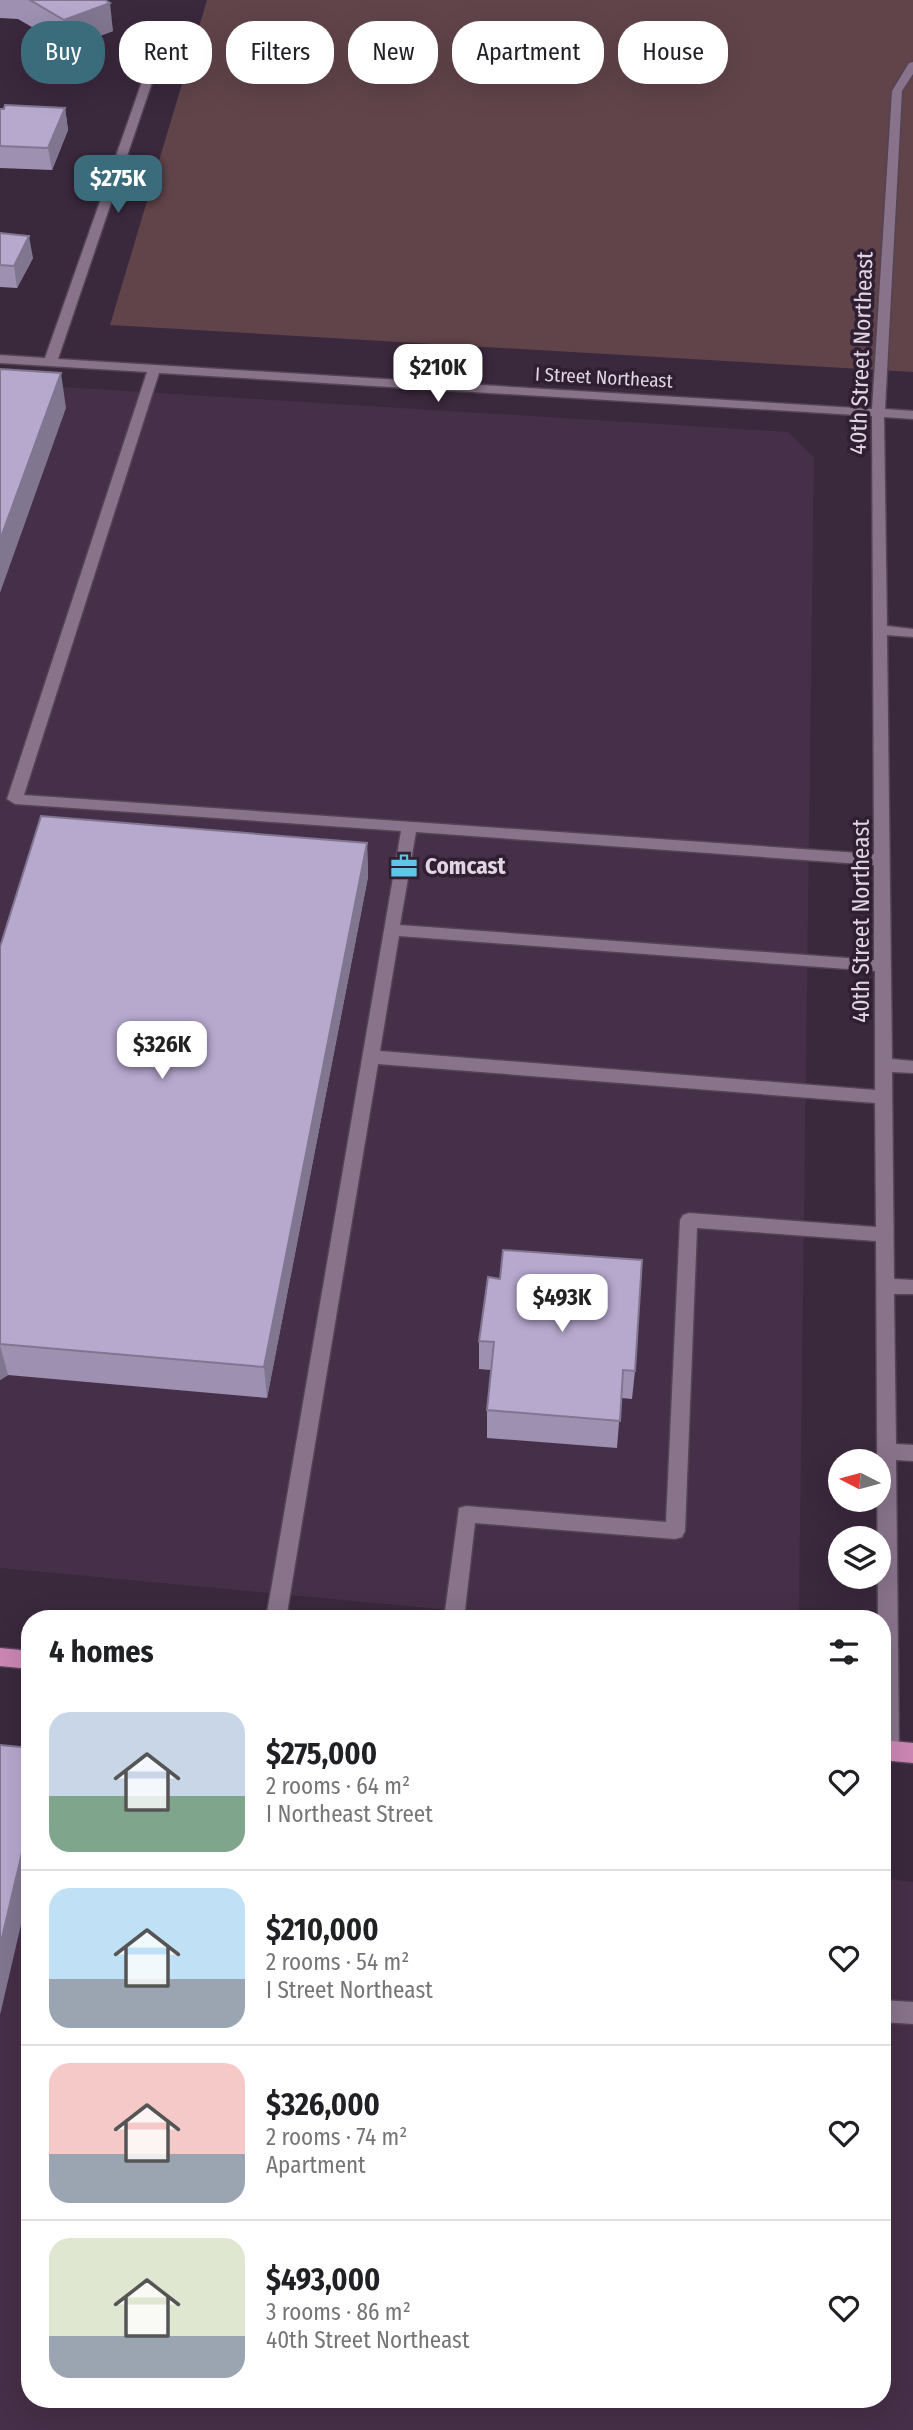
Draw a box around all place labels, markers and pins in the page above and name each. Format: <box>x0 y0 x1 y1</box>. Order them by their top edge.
pin: $275K <box>69 156 167 215</box>
pin: $210K <box>389 344 487 404</box>
office icon: Comcast <box>389 851 419 881</box>
place label: Comcast <box>425 852 507 880</box>
pin: $326K <box>113 1021 211 1081</box>
pin: $493K <box>513 1274 611 1334</box>

